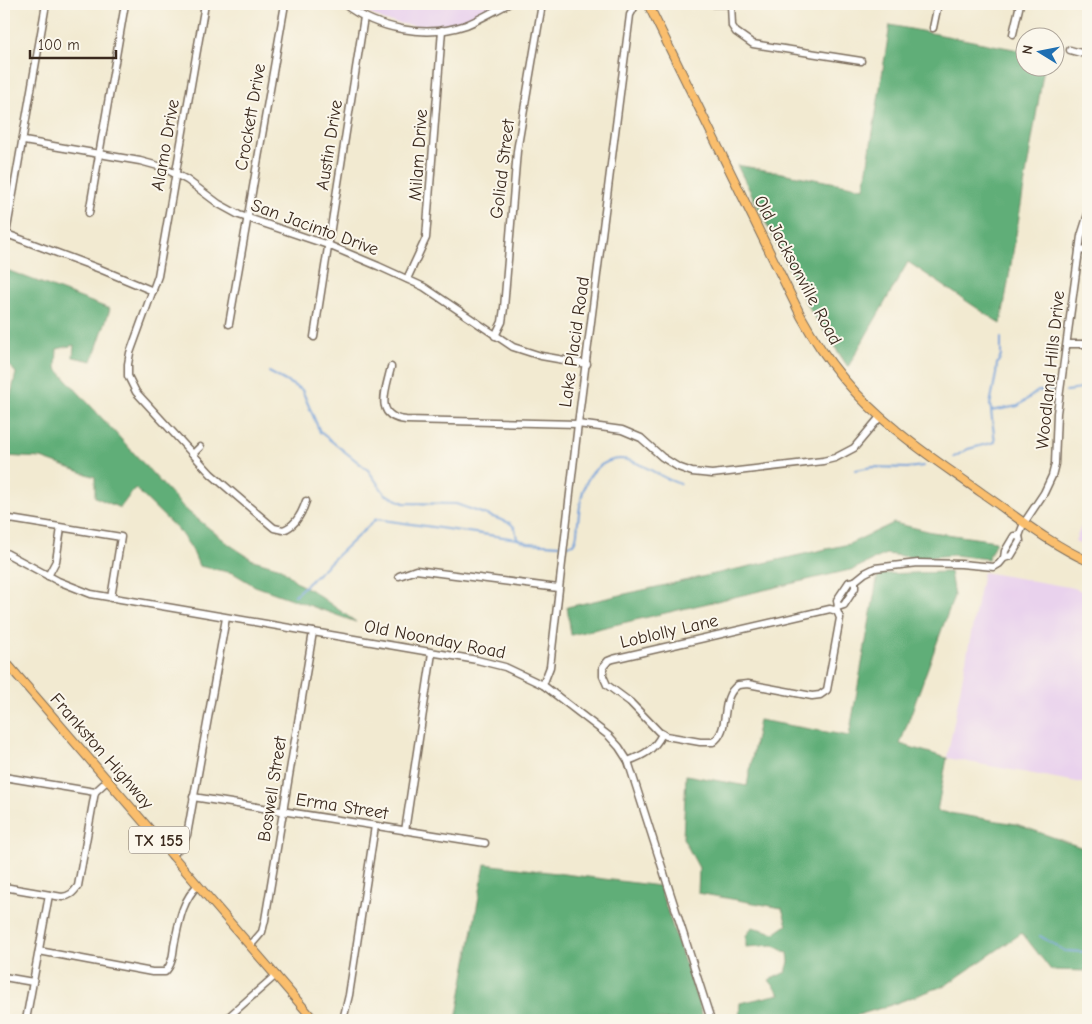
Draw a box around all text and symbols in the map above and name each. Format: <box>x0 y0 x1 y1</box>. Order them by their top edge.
scale bar <box>30 28 116 60</box>
north arrow <box>1014 28 1064 78</box>
text: 100 m <box>38 36 80 54</box>
text: N <box>1019 44 1037 56</box>
street label: Crockett Drive <box>231 62 270 172</box>
street label: Alamo Drive <box>147 98 184 193</box>
street label: Austin Drive <box>312 98 347 192</box>
street label: Milam Drive <box>405 108 432 202</box>
street label: Goliad Street <box>486 117 519 220</box>
street label: Old Jacksonville Road <box>749 192 846 349</box>
street label: San Jacinto Drive <box>248 195 382 260</box>
street label: Lake Placid Road <box>555 275 594 409</box>
street label: Woodland Hills Drive <box>1032 290 1069 450</box>
street label: Loblolly Lane <box>618 610 720 653</box>
street label: Old Noonday Road <box>362 615 507 664</box>
street label: Frankston Highway <box>46 689 158 814</box>
street label: Boswell Street <box>254 734 291 843</box>
street label: Erma Street <box>294 789 390 824</box>
road number: TX 155 <box>129 826 189 854</box>

